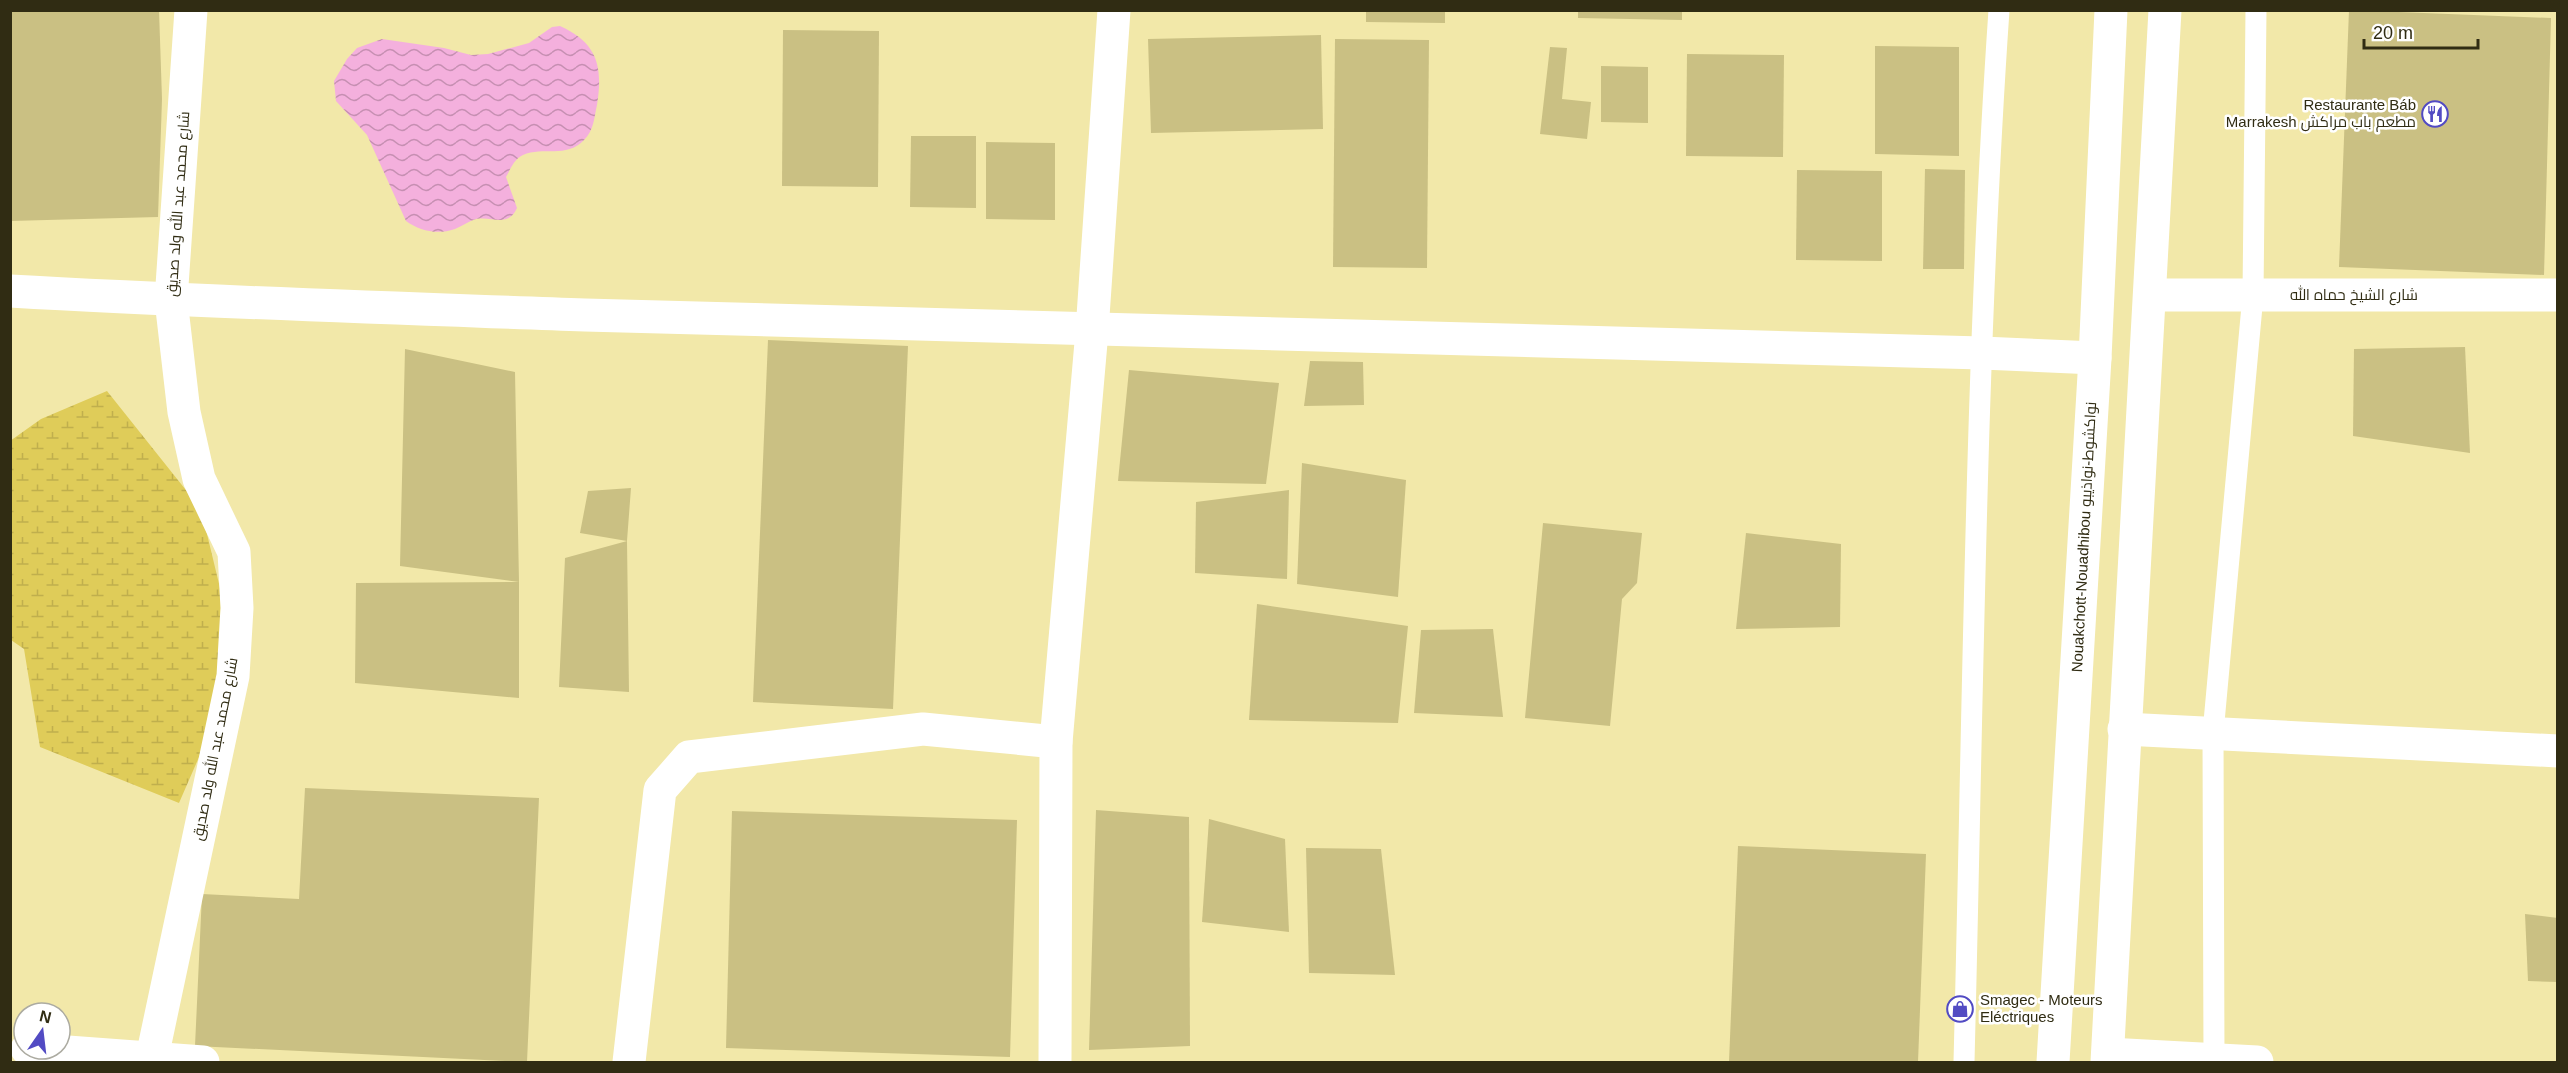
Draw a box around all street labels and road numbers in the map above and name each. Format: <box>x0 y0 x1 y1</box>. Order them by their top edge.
street label: شارع محمد عبد الله ولد صديق <box>162 111 195 298</box>
street label: شارع الشيخ حماه الله <box>2290 285 2418 306</box>
street label: Nouakchott-Nouadhibou نواكشوط-نواذيبو <box>2068 401 2100 673</box>
street label: شارع محمد عبد الله ولد صديق <box>187 656 244 842</box>

